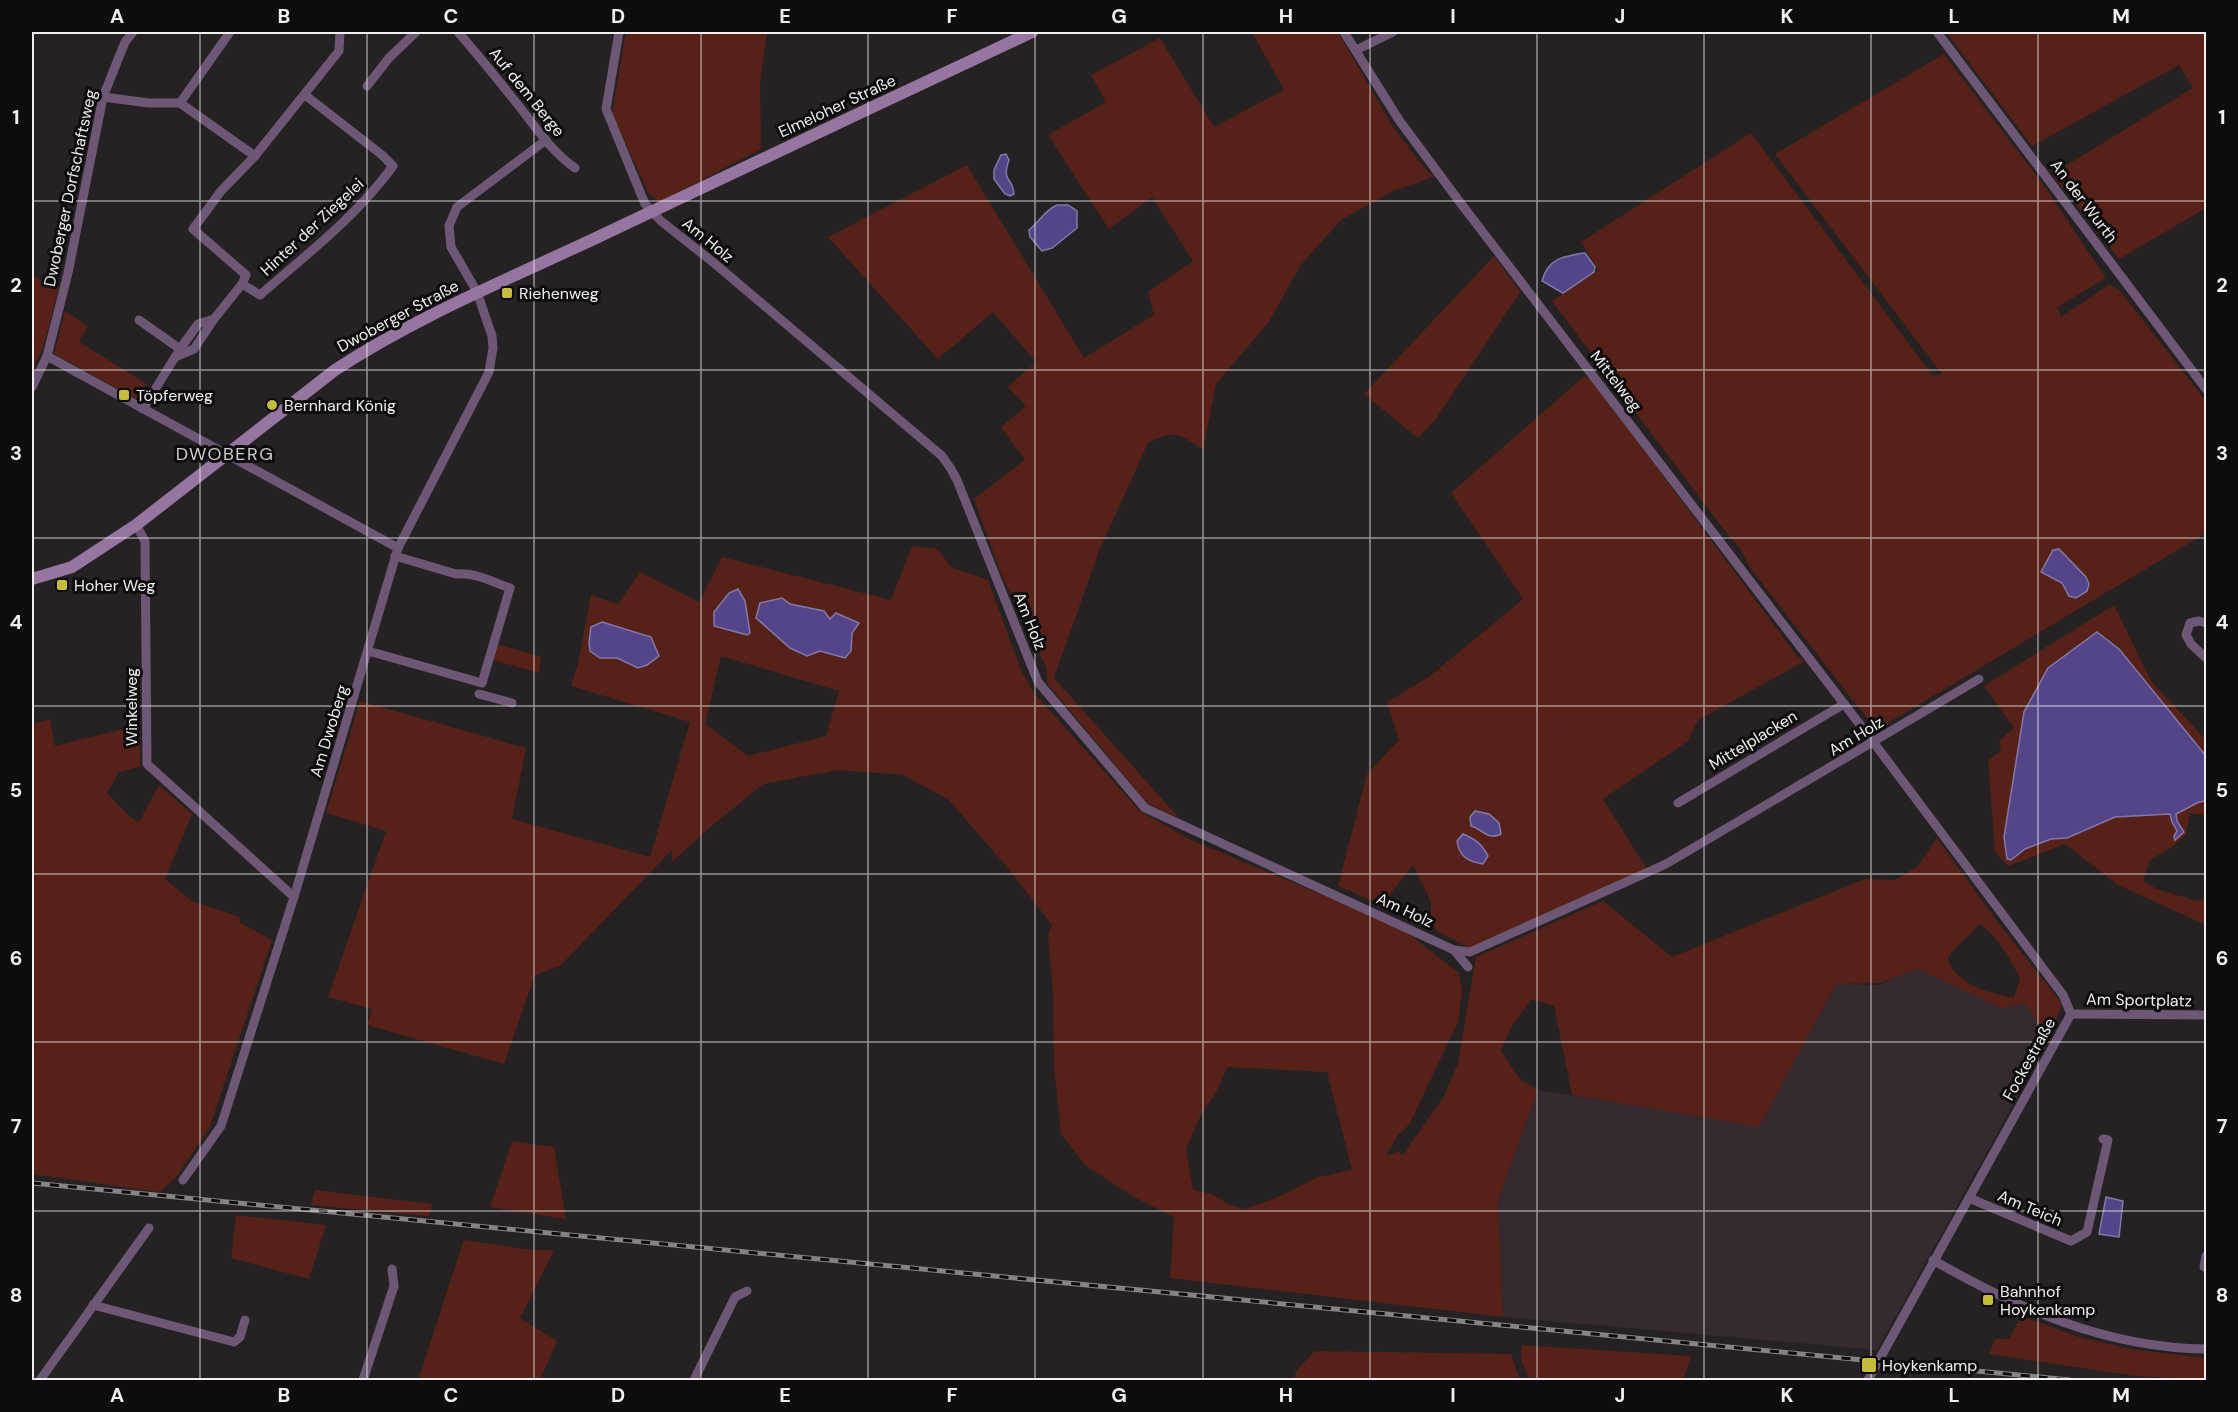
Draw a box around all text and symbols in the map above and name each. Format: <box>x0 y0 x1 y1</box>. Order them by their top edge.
text: A <box>110 3 124 29</box>
text: B <box>278 3 290 29</box>
text: C <box>444 3 458 29</box>
text: D <box>611 3 625 29</box>
text: E <box>779 3 791 29</box>
text: F <box>946 3 958 29</box>
text: G <box>1111 3 1127 29</box>
text: H <box>1279 3 1293 29</box>
text: I <box>1450 3 1456 29</box>
text: J <box>1615 3 1625 29</box>
text: K <box>1780 3 1794 29</box>
text: L <box>1948 3 1960 29</box>
text: M <box>2112 3 2130 29</box>
street label: Auf dem Berge <box>485 43 569 141</box>
street label: Elmeloher Straße <box>775 70 899 142</box>
street label: Dwoberger Dorfschaftsweg <box>39 87 101 289</box>
text: 1 <box>12 104 20 130</box>
text: 1 <box>2218 104 2226 130</box>
street label: An der Wurth <box>2046 155 2122 247</box>
street label: Hinter der Ziegelei <box>256 174 368 280</box>
street label: Am Holz <box>678 213 738 267</box>
text: 2 <box>10 272 22 298</box>
text: 2 <box>2216 272 2228 298</box>
street label: Dwoberger Straße <box>334 275 462 357</box>
place label: Riehenweg <box>519 283 599 304</box>
marker: Riehenweg <box>500 286 514 300</box>
street label: Mittelweg <box>1586 346 1647 416</box>
place label: Töpferweg <box>136 385 213 406</box>
marker: Töpferweg <box>117 388 131 402</box>
place label: Bernhard König <box>284 395 396 416</box>
marker: Bernhard König <box>265 398 279 412</box>
text: 3 <box>10 440 22 466</box>
text: 3 <box>2216 440 2228 466</box>
district label: DWOBERG <box>176 442 274 466</box>
place label: Hoher Weg <box>74 575 156 596</box>
marker: Hoher Weg <box>55 578 69 592</box>
street label: Am Holz <box>1009 589 1051 653</box>
text: 4 <box>10 609 23 635</box>
text: 4 <box>2216 609 2229 635</box>
street label: Winkelweg <box>121 668 142 746</box>
street label: Am Dwoberg <box>305 682 353 780</box>
street label: Mittelplacken <box>1705 705 1801 775</box>
street label: Am Holz <box>1825 711 1887 761</box>
text: 5 <box>10 777 22 803</box>
text: 5 <box>2216 777 2228 803</box>
street label: Am Holz <box>1373 888 1437 932</box>
text: 6 <box>10 945 22 971</box>
text: 6 <box>2216 945 2228 971</box>
street label: Am Sportplatz <box>2086 989 2192 1011</box>
street label: Fockestraße <box>1998 1014 2060 1104</box>
text: 7 <box>11 1113 22 1139</box>
text: 7 <box>2217 1113 2228 1139</box>
street label: Am Teich <box>1995 1185 2065 1231</box>
place label: Bahnhof Hoykenkamp <box>2000 1281 2095 1320</box>
text: 8 <box>10 1282 22 1308</box>
text: 8 <box>2216 1282 2228 1308</box>
marker: Bahnhof Hoykenkamp <box>1981 1293 1995 1307</box>
place label: Hoykenkamp <box>1882 1355 1977 1376</box>
marker: Hoykenkamp <box>1860 1356 1878 1374</box>
text: A <box>110 1382 124 1408</box>
text: B <box>278 1382 290 1408</box>
text: C <box>444 1382 458 1408</box>
text: D <box>611 1382 625 1408</box>
text: E <box>779 1382 791 1408</box>
text: F <box>946 1382 958 1408</box>
text: G <box>1111 1382 1127 1408</box>
text: H <box>1279 1382 1293 1408</box>
text: I <box>1450 1382 1456 1408</box>
text: J <box>1615 1382 1625 1408</box>
text: K <box>1780 1382 1794 1408</box>
text: L <box>1948 1382 1960 1408</box>
text: M <box>2112 1382 2130 1408</box>

